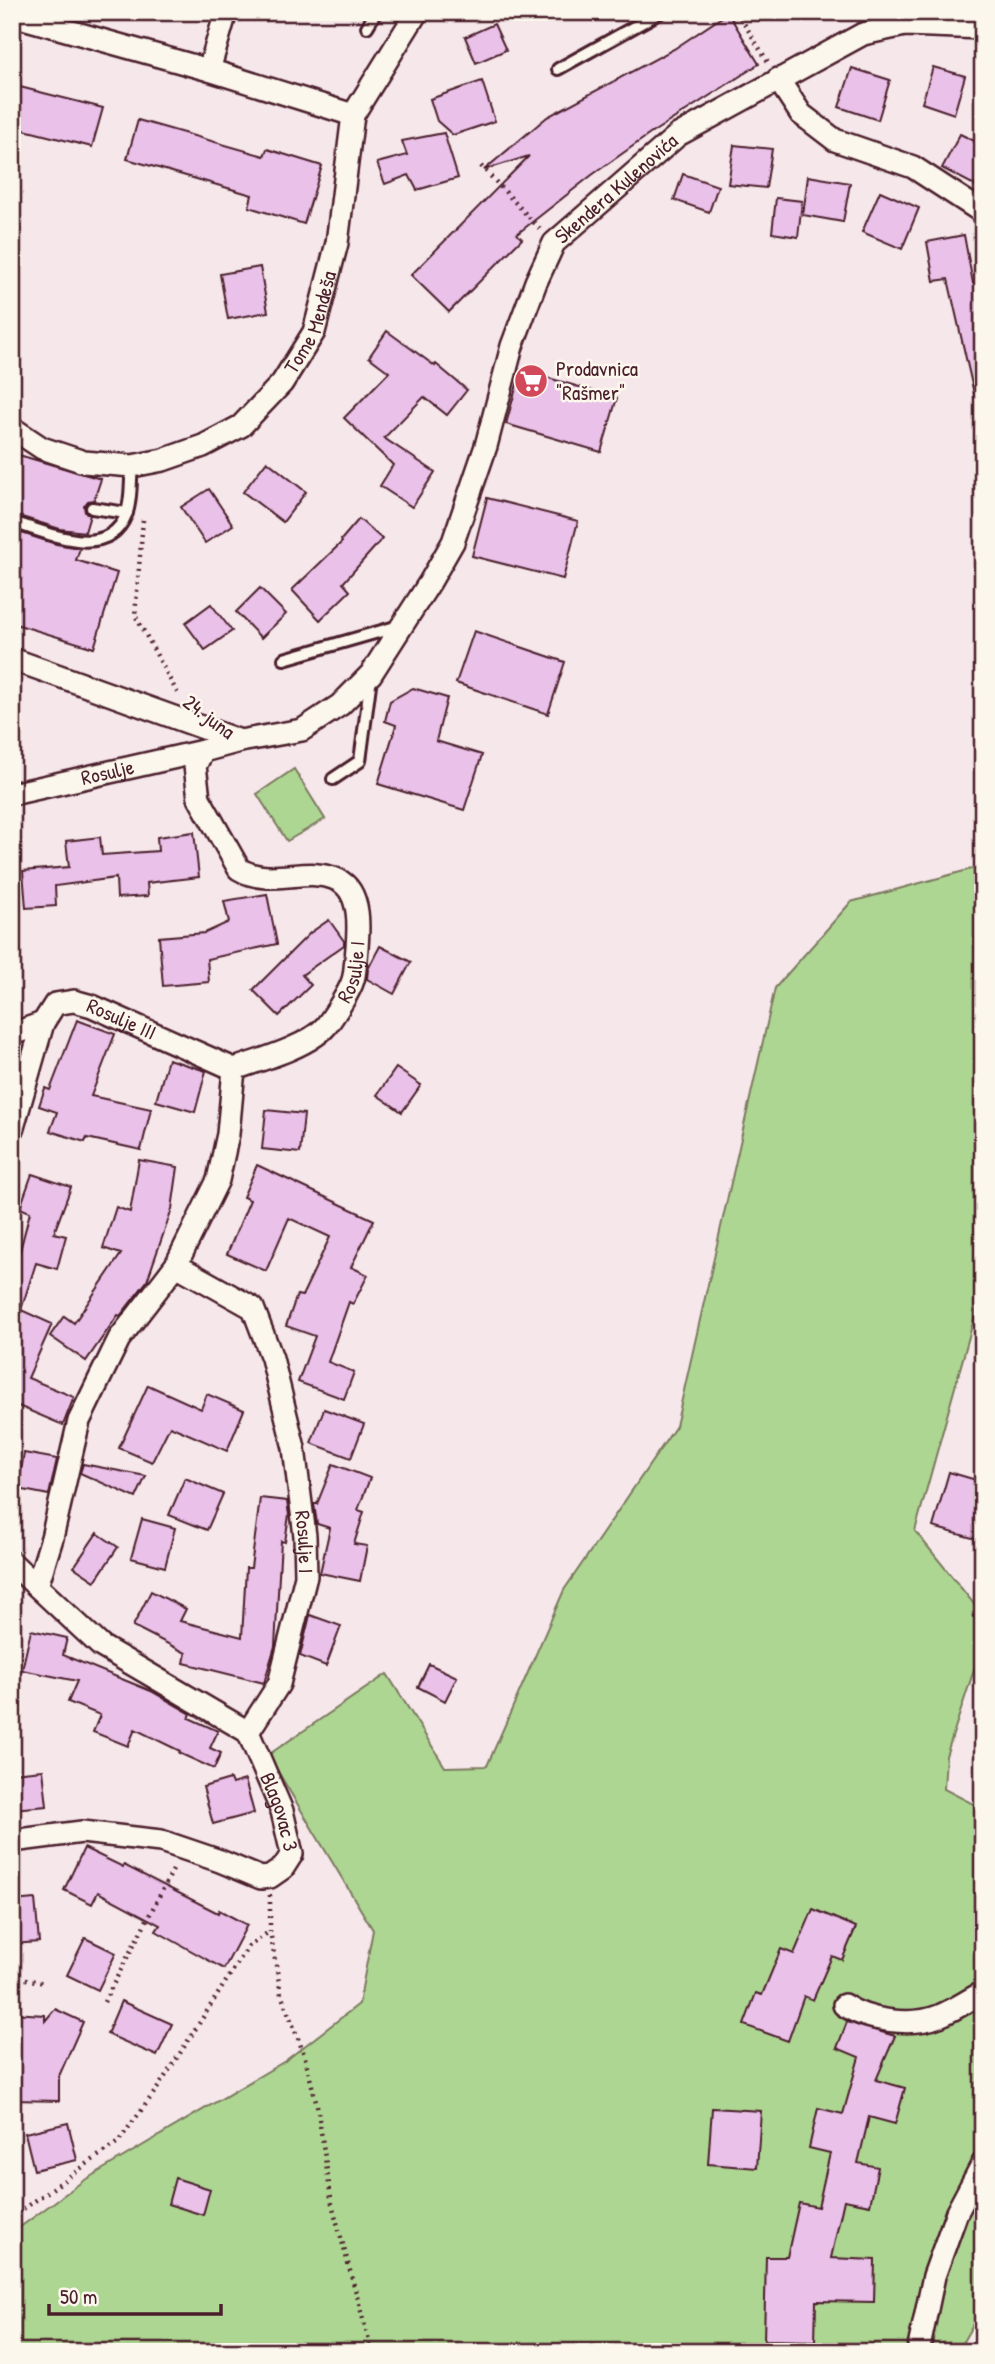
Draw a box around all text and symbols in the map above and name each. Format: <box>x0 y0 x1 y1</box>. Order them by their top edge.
street label: Skendera Kulenovića <box>548 127 684 250</box>
street label: Tome Mendeša <box>277 268 343 379</box>
place label: Prodavnica "Rašmer" <box>556 354 638 407</box>
supermarket icon: Prodavnica "Rašmer" <box>512 362 550 400</box>
street label: 24. juna <box>177 688 241 746</box>
street label: Rosulje <box>78 752 137 792</box>
street label: Rosulje I <box>330 940 372 1008</box>
street label: Rosulje III <box>82 991 161 1047</box>
street label: Rosulje I <box>288 1509 321 1574</box>
street label: Blagovac 3 <box>253 1768 306 1854</box>
scale bar <box>49 2273 220 2317</box>
text: 50 m <box>60 2282 97 2311</box>

